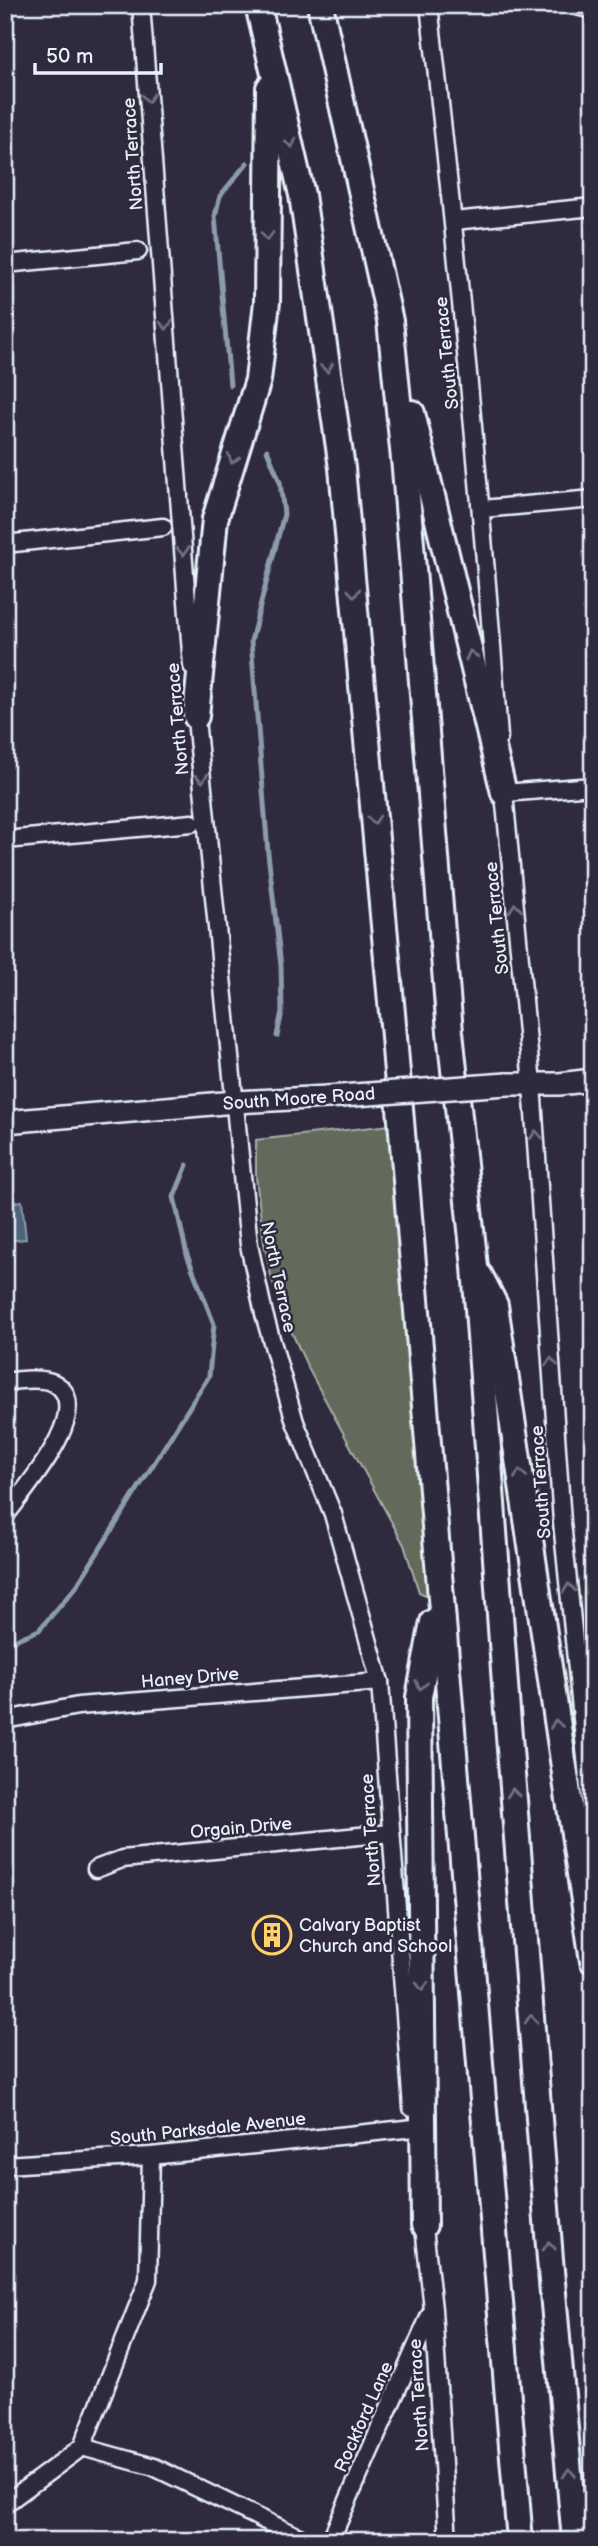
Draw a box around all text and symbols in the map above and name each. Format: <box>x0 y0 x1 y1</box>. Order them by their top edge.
scale bar <box>35 32 161 76</box>
text: 50 m <box>46 44 93 69</box>
one-way arrow <box>140 93 155 104</box>
street label: North Terrace <box>119 97 147 211</box>
one-way arrow <box>282 137 297 149</box>
one-way arrow <box>259 231 275 242</box>
street label: South Terrace <box>431 295 463 411</box>
one-way arrow <box>158 319 173 330</box>
one-way arrow <box>320 362 335 373</box>
one-way arrow <box>227 453 242 465</box>
one-way arrow <box>175 546 190 557</box>
one-way arrow <box>346 588 361 599</box>
one-way arrow <box>465 650 479 662</box>
street label: North Terrace <box>163 662 193 776</box>
one-way arrow <box>195 772 210 784</box>
one-way arrow <box>366 815 381 826</box>
street label: South Terrace <box>481 860 513 976</box>
one-way arrow <box>508 902 523 913</box>
street label: South Moore Road <box>222 1083 376 1115</box>
one-way arrow <box>529 1129 544 1140</box>
street label: North Terrace <box>256 1220 300 1335</box>
one-way arrow <box>544 1356 559 1367</box>
street label: South Terrace <box>527 1424 555 1539</box>
one-way arrow <box>513 1468 528 1480</box>
one-way arrow <box>562 1583 577 1594</box>
street label: Haney Drive <box>140 1663 240 1693</box>
one-way arrow <box>414 1679 429 1691</box>
one-way arrow <box>549 1718 564 1730</box>
street label: North Terrace <box>357 1773 385 1887</box>
one-way arrow <box>506 1787 521 1798</box>
street label: Orgain Drive <box>189 1813 293 1843</box>
building icon: Calvary Baptist Church and School <box>251 1914 293 1956</box>
place label: Calvary Baptist Church and School <box>299 1915 452 1957</box>
one-way arrow <box>414 1981 429 1992</box>
one-way arrow <box>524 2014 539 2025</box>
street label: South Parksdale Avenue <box>109 2108 307 2150</box>
one-way arrow <box>542 2240 557 2251</box>
street label: North Terrace <box>405 2338 433 2452</box>
street label: Rockford Lane <box>330 2358 398 2475</box>
one-way arrow <box>562 2467 577 2478</box>

